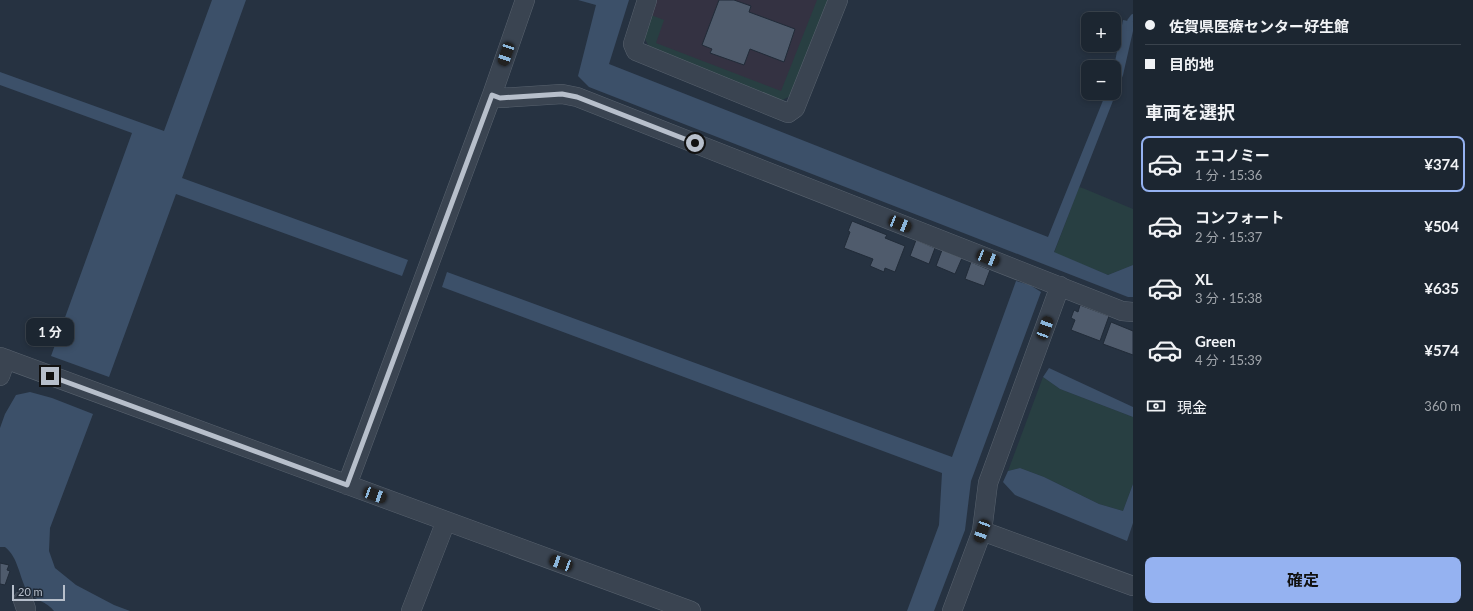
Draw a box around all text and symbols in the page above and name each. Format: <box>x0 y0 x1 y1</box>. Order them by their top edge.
map controls <box>1081 12 1121 100</box>
button: + <box>1081 12 1121 52</box>
text: 佐賀県医療センター好生館 <box>1169 17 1349 35</box>
car <box>496 41 516 67</box>
text: 目的地 <box>1169 55 1214 73</box>
button: − <box>1081 60 1121 100</box>
text: 車両を選択 <box>1145 101 1235 123</box>
route start <box>686 134 704 152</box>
icon: car <box>1147 146 1183 182</box>
text: エコノミー <box>1195 146 1270 164</box>
text: ¥374 <box>1424 155 1459 173</box>
text: 1 分 · 15:36 <box>1195 167 1262 183</box>
icon: car <box>1147 208 1183 244</box>
text: コンフォート <box>1195 208 1285 226</box>
car <box>887 214 913 234</box>
text: ¥504 <box>1424 217 1459 235</box>
text: 2 分 · 15:37 <box>1195 229 1262 245</box>
car <box>975 248 1001 268</box>
icon: car <box>1147 270 1183 306</box>
text: XL <box>1195 270 1213 288</box>
text: ¥635 <box>1424 279 1459 297</box>
text: 3 分 · 15:38 <box>1195 290 1262 306</box>
car <box>1035 315 1055 341</box>
callout: 1 分 <box>26 318 74 346</box>
text: 1 分 <box>38 324 62 340</box>
icon: car <box>1147 332 1183 368</box>
text: Green <box>1195 332 1236 350</box>
text: ¥574 <box>1424 341 1459 359</box>
text: 4 分 · 15:39 <box>1195 352 1262 368</box>
route end <box>41 367 59 385</box>
icon: cash <box>1145 395 1167 417</box>
text: 現金 <box>1177 398 1207 416</box>
text: 360 m <box>1424 398 1461 414</box>
car <box>362 485 388 505</box>
car <box>972 518 992 544</box>
car <box>548 553 574 573</box>
button: 確定 <box>1145 557 1461 603</box>
scale bar <box>12 583 65 602</box>
text: 20 m <box>18 585 43 598</box>

